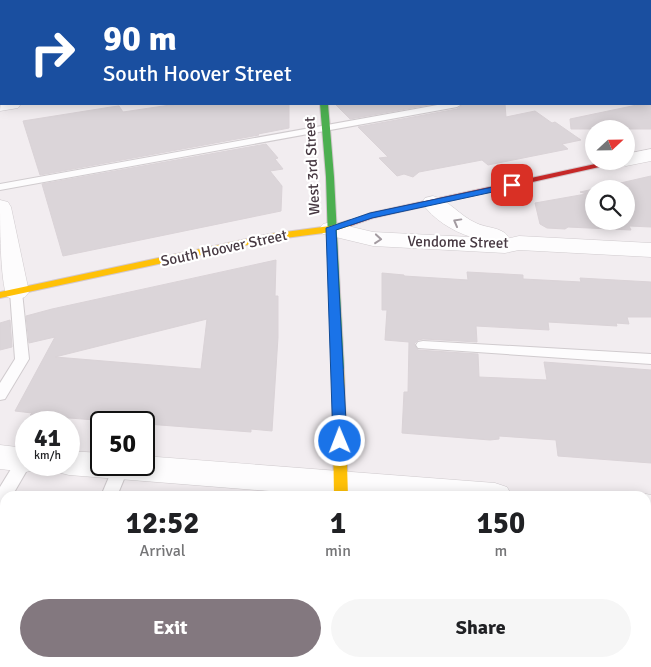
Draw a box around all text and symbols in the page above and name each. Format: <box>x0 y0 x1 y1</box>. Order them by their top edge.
text: 90 m <box>103 17 177 60</box>
icon: right <box>20 20 85 85</box>
text: South Hoover Street <box>103 60 292 87</box>
street label: West 3rd Street <box>300 116 324 216</box>
north arrow <box>585 120 635 170</box>
map controls <box>585 120 635 230</box>
pin <box>491 164 533 206</box>
icon: arrive <box>498 171 526 199</box>
button: search <box>585 180 635 230</box>
one-way arrow <box>453 219 462 229</box>
street label: South Hoover Street <box>159 226 289 270</box>
street label: Vendome Street <box>407 232 509 252</box>
one-way arrow <box>375 233 383 244</box>
speed limit sign: 50 <box>90 411 155 476</box>
position arrow <box>313 414 365 466</box>
text: 41 <box>34 422 61 453</box>
text: km/h <box>34 448 61 463</box>
text: 12:52 <box>126 505 199 542</box>
text: 1 <box>330 505 346 542</box>
text: 150 <box>477 505 525 542</box>
text: Arrival <box>139 541 186 561</box>
text: min <box>325 541 351 561</box>
text: m <box>495 541 507 561</box>
button: Exit <box>20 599 321 657</box>
button: Share <box>331 599 631 657</box>

